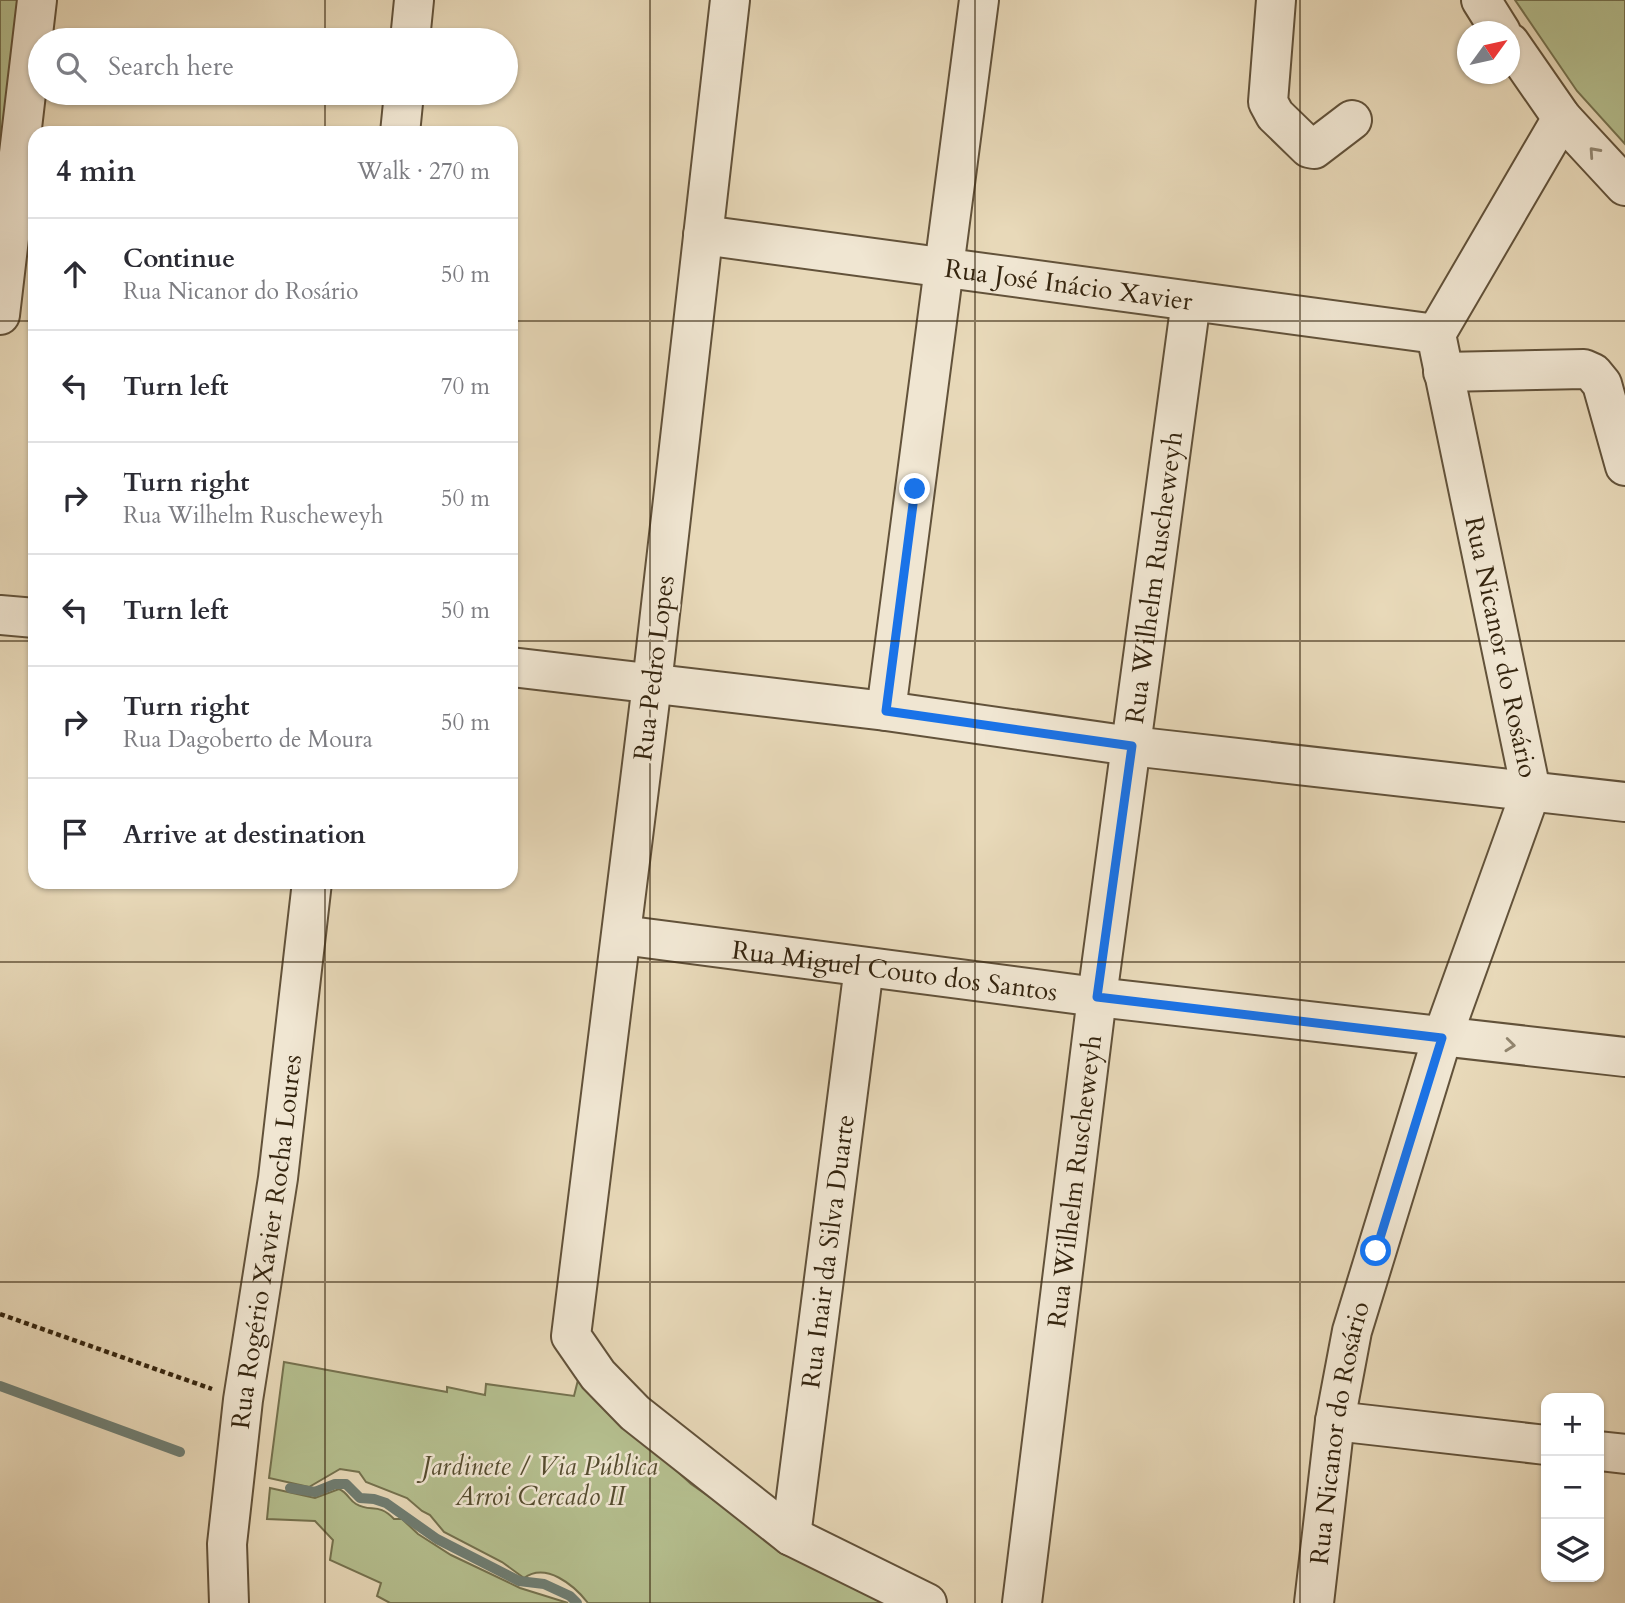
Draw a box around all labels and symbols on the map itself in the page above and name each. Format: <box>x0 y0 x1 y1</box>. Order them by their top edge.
north arrow <box>1457 21 1520 84</box>
one-way arrow <box>1589 147 1602 160</box>
street label: Rua José Inácio Xavier <box>943 250 1195 318</box>
street label: Rua Wilhelm Ruscheweyh <box>1117 429 1191 726</box>
route end <box>899 473 930 504</box>
street label: Rua Nicanor do Rosário <box>1456 513 1546 781</box>
street label: Rua Pedro Lopes <box>625 573 683 763</box>
street label: Rua Miguel Couto dos Santos <box>730 932 1059 1009</box>
street label: Rua Wilhelm Ruscheweyh <box>1039 1033 1110 1330</box>
one-way arrow <box>1505 1037 1516 1052</box>
street label: Rua Rogério Xavier Rocha Loures <box>222 1053 310 1431</box>
street label: Rua Inair da Silva Duarte <box>793 1112 862 1390</box>
route start <box>1360 1235 1391 1266</box>
street label: Rua Nicanor do Rosário <box>1301 1297 1378 1566</box>
park label: Jardinete / Via Pública Arroi Cercado II <box>416 1449 658 1514</box>

